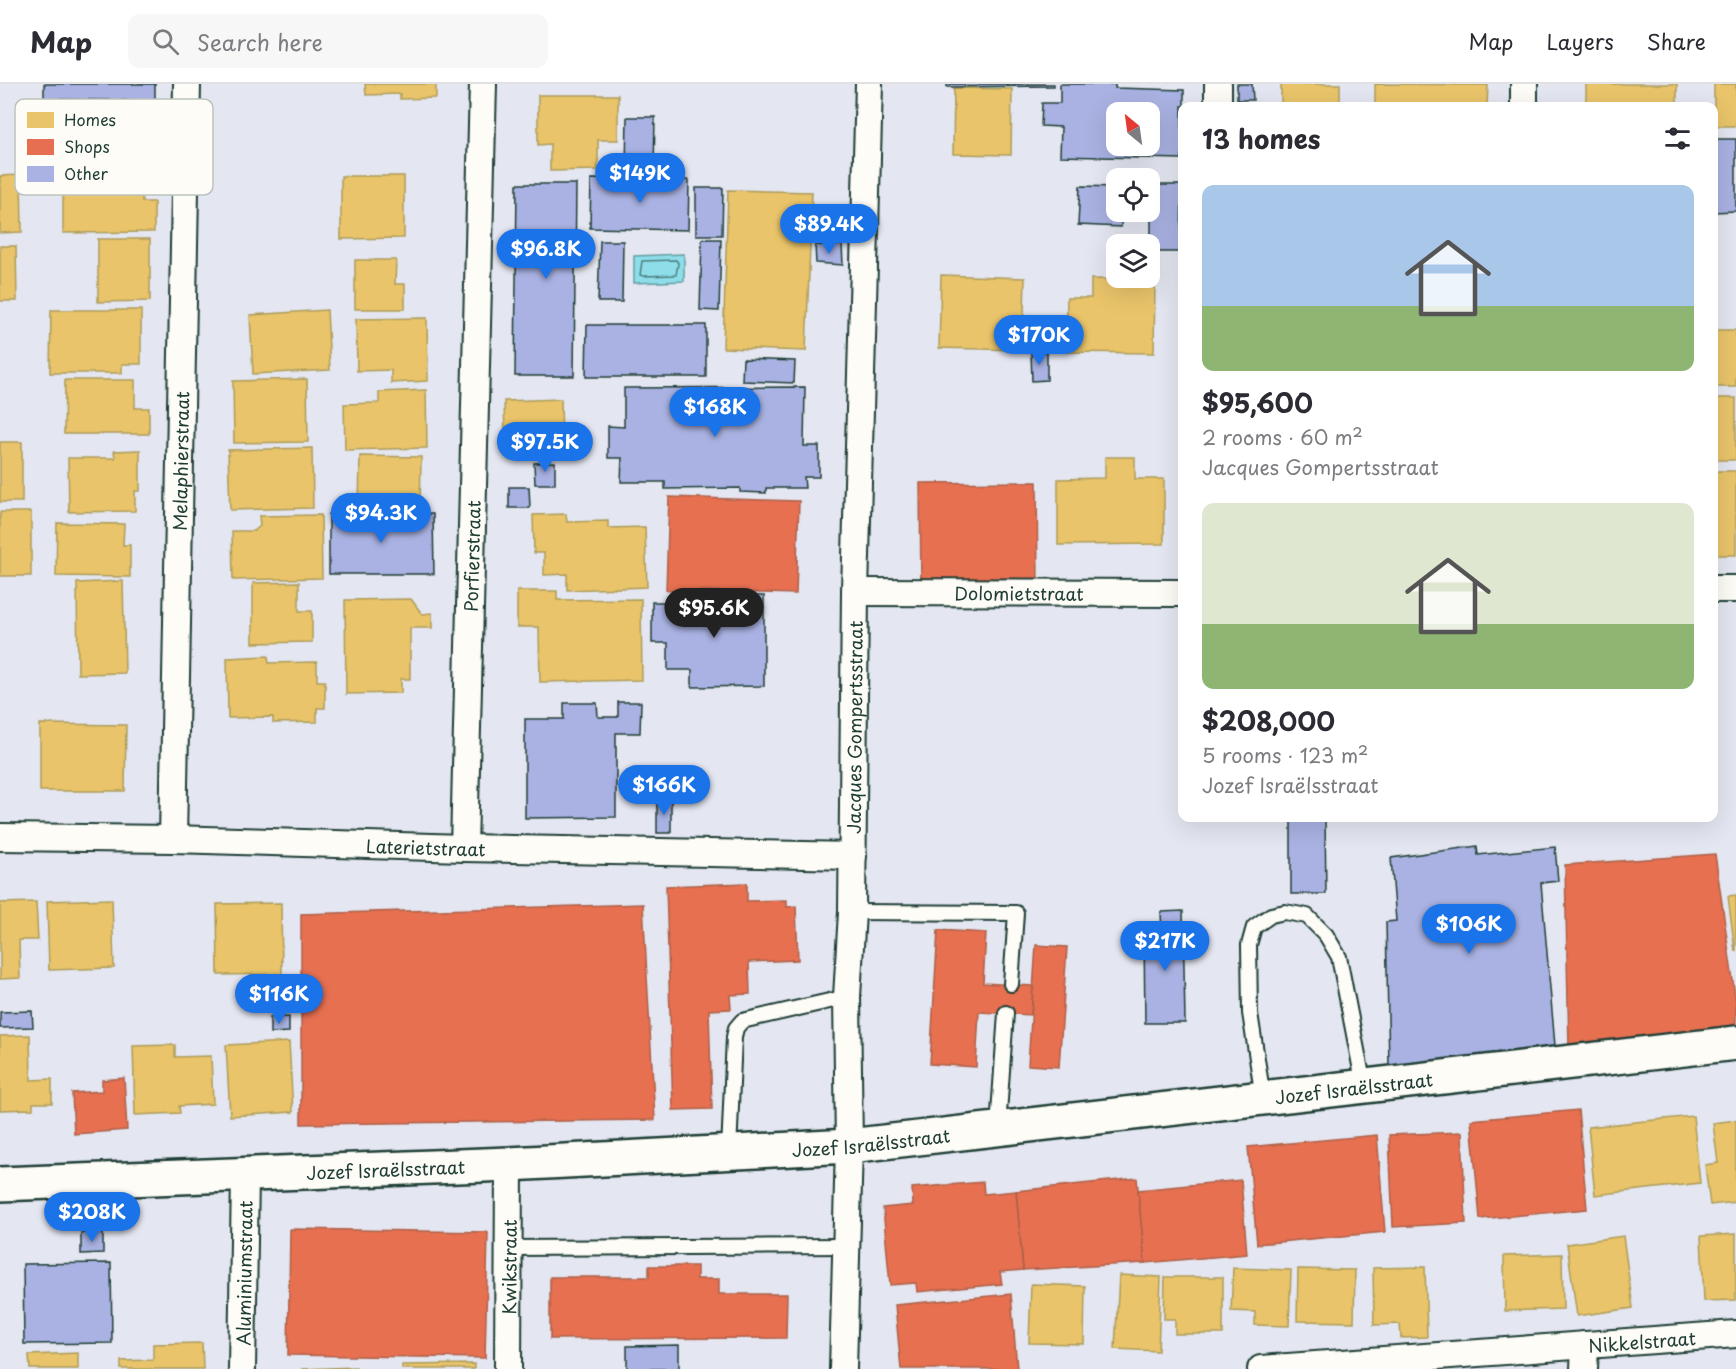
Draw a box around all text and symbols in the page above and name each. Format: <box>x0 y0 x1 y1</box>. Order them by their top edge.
search box <box>128 14 548 68</box>
text: Map <box>30 20 92 63</box>
icon: search <box>149 25 182 58</box>
text: Search here <box>197 25 323 58</box>
text: Map <box>1469 25 1513 57</box>
text: Layers <box>1546 25 1614 57</box>
text: Share <box>1647 25 1706 57</box>
legend <box>15 99 213 195</box>
north arrow <box>1106 102 1160 156</box>
map controls <box>1106 102 1160 288</box>
text: Homes <box>64 107 116 131</box>
text: 13 homes <box>1202 119 1320 158</box>
icon: filters <box>1661 122 1694 155</box>
text: Shops <box>64 134 110 158</box>
pin: $149K <box>598 153 682 204</box>
text: $149K <box>609 157 671 187</box>
text: Other <box>64 161 108 185</box>
button: locate <box>1106 168 1160 222</box>
pin: $89.4K <box>780 204 878 255</box>
text: $89.4K <box>794 208 864 238</box>
icon: home <box>1394 224 1502 332</box>
pin: $96.8K <box>497 229 595 280</box>
text: $96.8K <box>511 233 581 263</box>
button: layers <box>1106 234 1160 288</box>
pin: $170K <box>997 315 1081 366</box>
text: $170K <box>1008 319 1070 349</box>
text: $95,600 <box>1202 383 1313 422</box>
pin: $168K <box>673 387 757 438</box>
street label: Melaphierstraat <box>165 391 195 531</box>
text: $168K <box>683 391 747 421</box>
pin: $97.5K <box>496 422 594 473</box>
text: 2 rooms · 60 m² <box>1202 422 1363 452</box>
text: $97.5K <box>511 426 579 456</box>
text: Jacques Gompertsstraat <box>1202 452 1439 482</box>
pin: $94.3K <box>332 493 430 544</box>
text: $94.3K <box>345 497 417 527</box>
street label: Porfierstraat <box>456 500 486 612</box>
icon: home <box>1394 542 1502 650</box>
street label: Dolomietstraat <box>954 579 1084 606</box>
pin: $95.6K <box>665 588 763 639</box>
text: $95.6K <box>678 592 750 622</box>
street label: Jacques Gompertsstraat <box>839 621 868 834</box>
text: $208,000 <box>1202 701 1335 740</box>
text: 5 rooms · 123 m² <box>1202 740 1368 770</box>
pin: $166K <box>622 765 706 816</box>
text: $166K <box>632 769 696 799</box>
text: Jozef Israëlsstraat <box>1202 770 1378 800</box>
street label: Laterietstraat <box>366 831 486 862</box>
pin: $106K <box>1427 904 1511 955</box>
text: $106K <box>1436 908 1502 938</box>
pin: $217K <box>1123 921 1207 972</box>
text: $217K <box>1134 925 1196 955</box>
pin: $116K <box>237 974 321 1025</box>
text: $116K <box>249 978 309 1008</box>
street label: Jozef Israëlsstraat <box>1273 1065 1434 1110</box>
street label: Jozef Israëlsstraat <box>791 1121 951 1163</box>
street label: Jozef Israëlsstraat <box>306 1152 466 1185</box>
pin: $208K <box>50 1192 134 1243</box>
text: $208K <box>58 1196 126 1226</box>
street label: Aluminiumstraat <box>229 1200 258 1346</box>
street label: Kwikstraat <box>495 1219 522 1315</box>
street label: Nikkelstraat <box>1587 1324 1697 1358</box>

